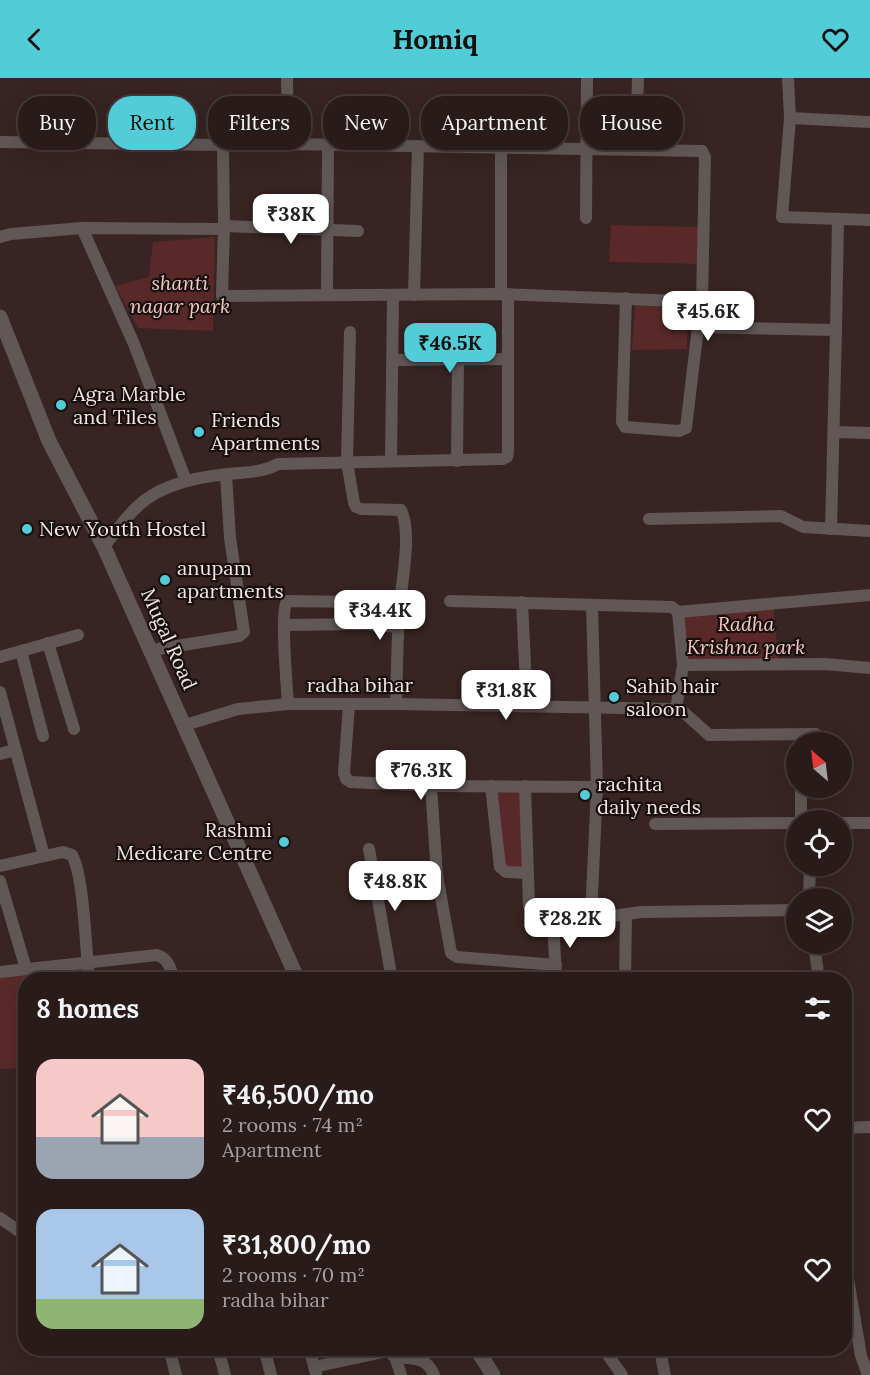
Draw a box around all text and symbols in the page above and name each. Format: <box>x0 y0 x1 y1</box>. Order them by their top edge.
text: Homiq <box>392 22 478 56</box>
icon: back <box>18 23 51 56</box>
icon: heart <box>819 23 852 56</box>
chip: Buy <box>18 96 96 150</box>
chip: Rent <box>108 96 196 150</box>
chip: Filters <box>208 96 311 150</box>
chip: New <box>323 96 409 150</box>
chip: Apartment <box>421 96 568 150</box>
chip: House <box>580 96 683 150</box>
pin: ₹38K <box>255 194 327 245</box>
text: ₹38K <box>267 201 315 226</box>
park label: shanti nagar park <box>130 270 230 318</box>
pin: ₹45.6K <box>659 291 757 342</box>
text: ₹45.6K <box>676 298 740 323</box>
pin: ₹46.5K <box>401 323 499 374</box>
text: ₹46.5K <box>418 330 482 355</box>
place label: Agra Marble and Tiles <box>72 381 186 429</box>
marker: Agra Marble and Tiles <box>54 398 68 412</box>
place label: Friends Apartments <box>210 407 320 455</box>
marker: Friends Apartments <box>192 425 206 439</box>
place label: New Youth Hostel <box>39 516 206 541</box>
marker: New Youth Hostel <box>20 522 34 536</box>
place label: anupam apartments <box>177 555 284 603</box>
marker: anupam apartments <box>158 573 172 587</box>
street label: Mugal Road <box>136 584 203 694</box>
pin: ₹34.4K <box>331 590 429 641</box>
text: ₹34.4K <box>348 597 412 622</box>
park label: Radha Krishna park <box>686 611 806 659</box>
pin: ₹31.8K <box>457 670 555 721</box>
street label: radha bihar <box>307 672 414 697</box>
place label: Sahib hair saloon <box>626 673 719 721</box>
text: ₹31.8K <box>475 677 537 702</box>
marker: Sahib hair saloon <box>607 690 621 704</box>
north arrow <box>786 732 852 798</box>
map controls <box>786 732 852 954</box>
pin: ₹76.3K <box>372 750 470 801</box>
text: ₹76.3K <box>390 757 452 782</box>
place label: rachita daily needs <box>597 771 701 819</box>
marker: rachita daily needs <box>578 788 592 802</box>
button: locate <box>786 810 852 876</box>
place label: Rashmi Medicare Centre <box>116 817 272 865</box>
marker: Rashmi Medicare Centre <box>277 835 291 849</box>
pin: ₹48.8K <box>346 861 444 912</box>
text: ₹48.8K <box>363 868 427 893</box>
button: layers <box>786 888 852 954</box>
pin: ₹28.2K <box>521 898 619 949</box>
text: ₹28.2K <box>538 905 602 930</box>
text: 8 homes <box>36 992 139 1025</box>
icon: filters <box>801 992 834 1025</box>
text: ₹46,500/mo <box>222 1078 374 1111</box>
icon: home <box>84 1083 156 1155</box>
icon: heart <box>801 1103 834 1136</box>
text: 2 rooms · 74 m² <box>222 1112 363 1137</box>
text: Apartment <box>222 1137 322 1162</box>
text: ₹31,800/mo <box>222 1228 371 1261</box>
icon: home <box>84 1233 156 1305</box>
icon: heart <box>801 1253 834 1286</box>
text: 2 rooms · 70 m² <box>222 1262 365 1287</box>
text: radha bihar <box>222 1287 329 1312</box>

